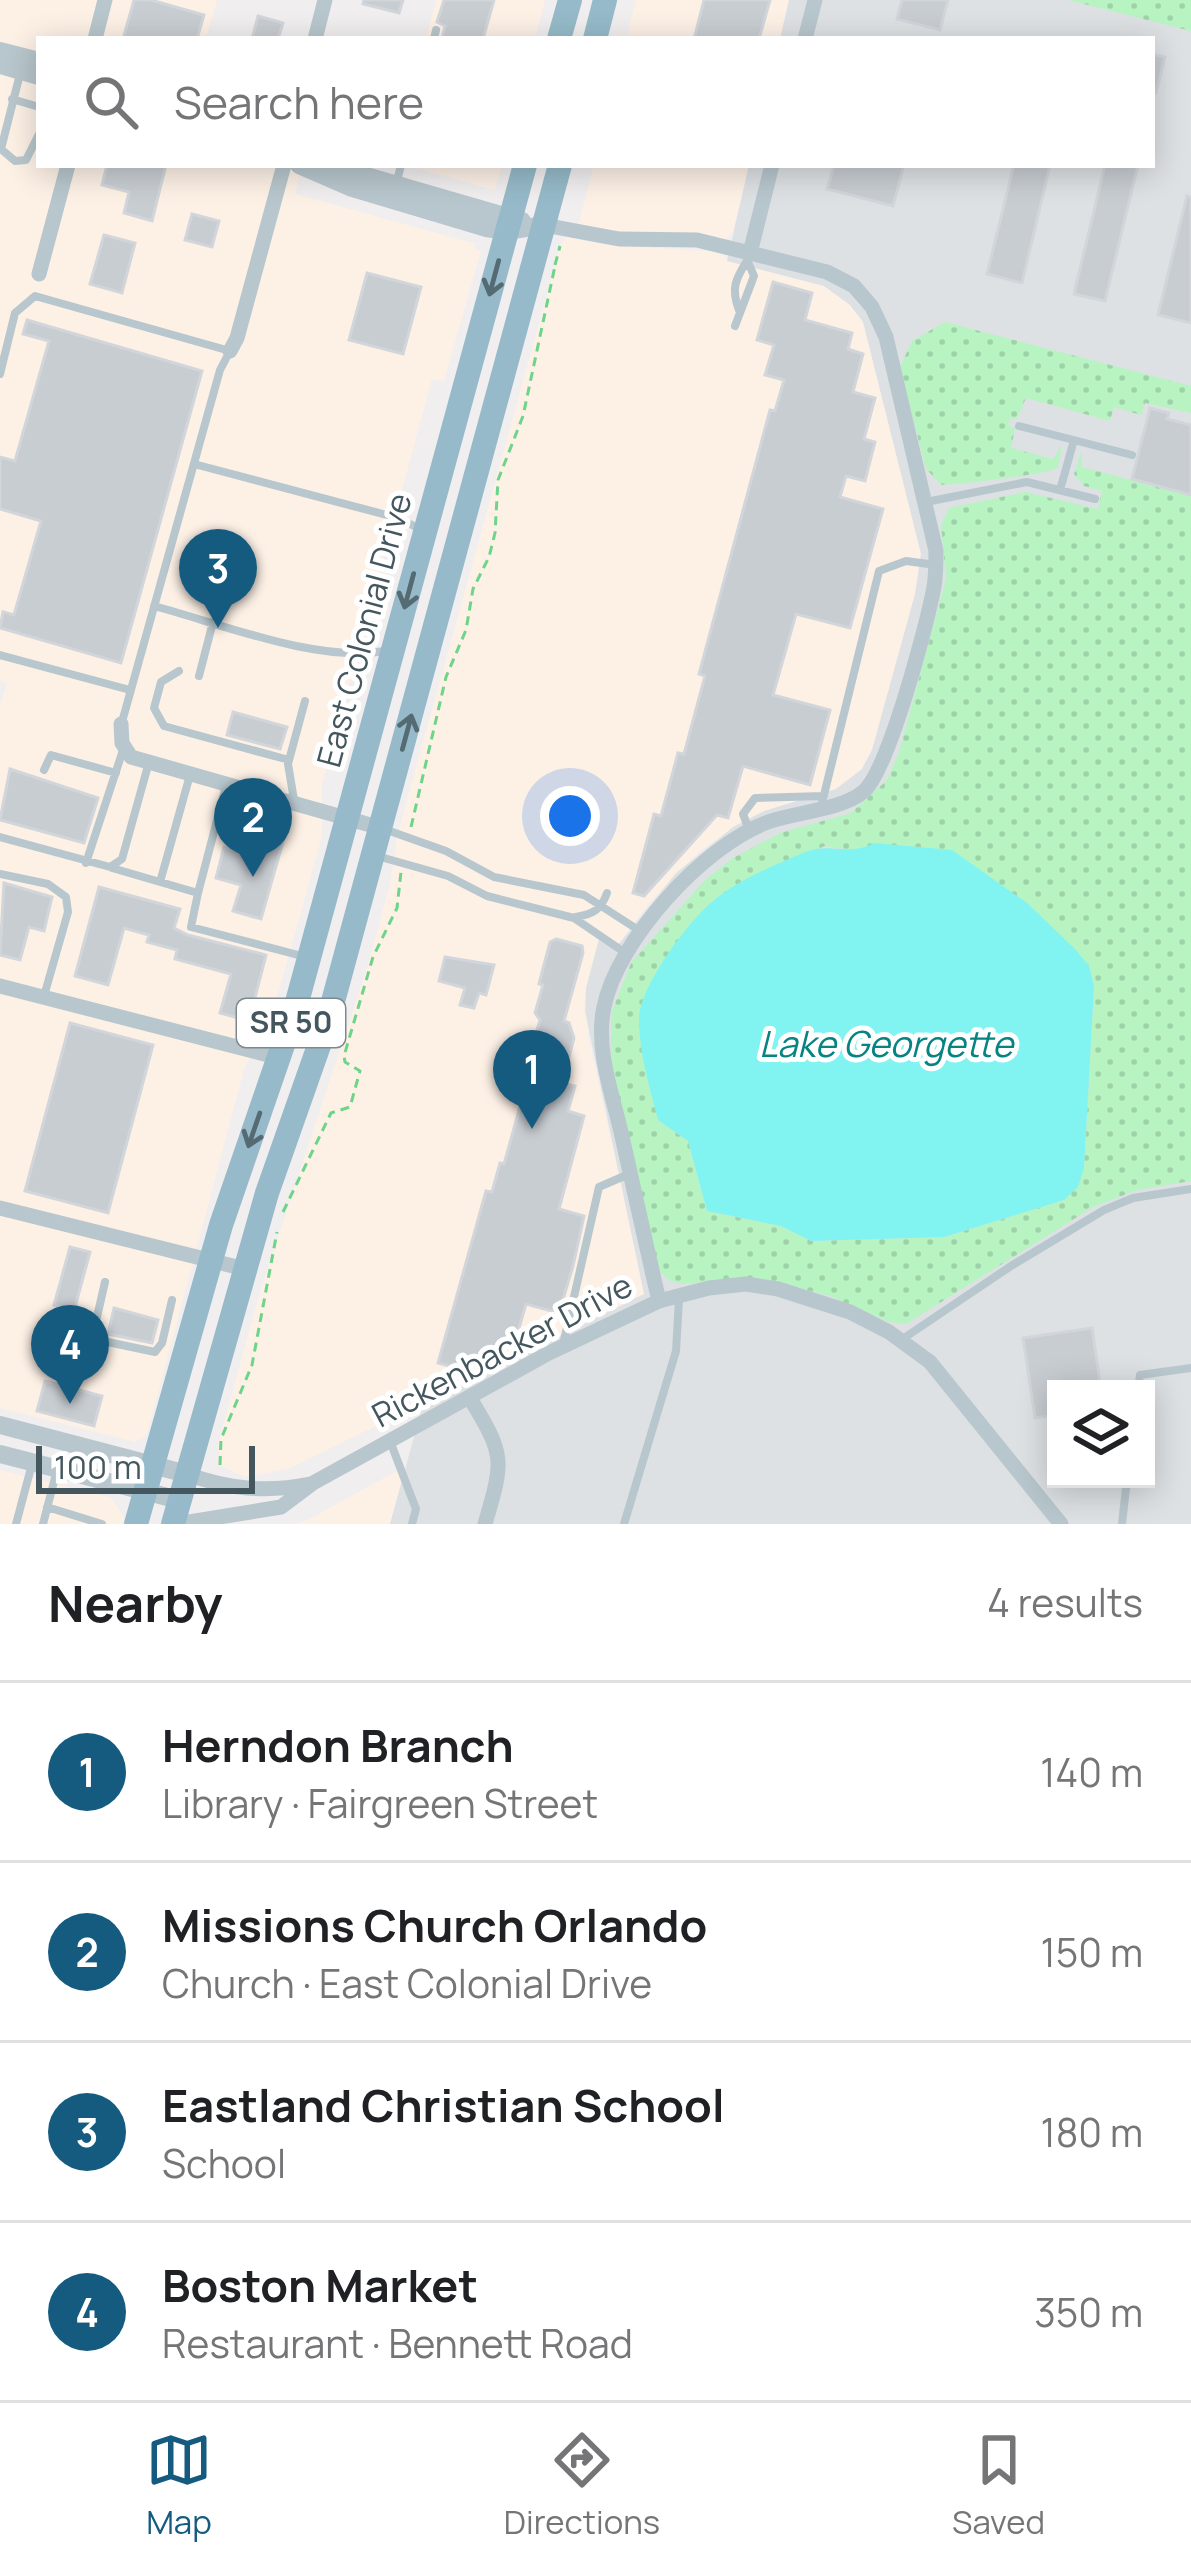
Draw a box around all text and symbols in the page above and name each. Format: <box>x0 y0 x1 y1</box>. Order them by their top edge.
search box <box>36 36 1155 168</box>
icon: search <box>78 69 144 135</box>
text: Search here <box>174 71 424 133</box>
one-way arrow <box>481 258 503 296</box>
street label: East Colonial Drive <box>305 488 422 772</box>
pin: 3 <box>179 529 257 628</box>
one-way arrow <box>397 571 419 609</box>
one-way arrow <box>397 714 419 752</box>
pin: 2 <box>214 778 292 877</box>
your location <box>540 786 600 846</box>
road number: SR 50 <box>237 999 345 1047</box>
water label: Lake Georgette <box>759 1019 1015 1068</box>
pin: 1 <box>493 1030 571 1129</box>
one-way arrow <box>242 1111 263 1148</box>
street label: Rickenbacker Drive <box>364 1262 640 1437</box>
pin: 4 <box>31 1305 109 1404</box>
map controls <box>1047 1380 1155 1488</box>
button: layers <box>1047 1380 1155 1488</box>
scale bar <box>36 1440 255 1493</box>
text: 100 m <box>54 1444 142 1489</box>
text: Nearby <box>48 1568 223 1637</box>
text: 4 results <box>987 1575 1143 1629</box>
text: Herndon Branch <box>162 1714 514 1776</box>
text: 1 <box>78 1745 96 1799</box>
text: 140 m <box>1040 1745 1143 1799</box>
text: Library · Fairgreen Street <box>162 1776 598 1830</box>
text: Missions Church Orlando <box>162 1894 707 1956</box>
text: 2 <box>75 1925 99 1979</box>
text: 150 m <box>1041 1925 1143 1979</box>
text: Church · East Colonial Drive <box>162 1956 652 2010</box>
text: Eastland Christian School <box>162 2074 725 2136</box>
text: 3 <box>76 2105 98 2159</box>
text: 180 m <box>1040 2105 1143 2159</box>
text: School <box>162 2136 286 2190</box>
text: Boston Market <box>162 2254 478 2316</box>
text: 4 <box>75 2285 99 2339</box>
text: 350 m <box>1034 2285 1143 2339</box>
text: Restaurant · Bennett Road <box>162 2316 633 2370</box>
tab: Map <box>146 2427 212 2544</box>
tab: Directions <box>504 2427 660 2544</box>
tab: Saved <box>952 2427 1045 2544</box>

